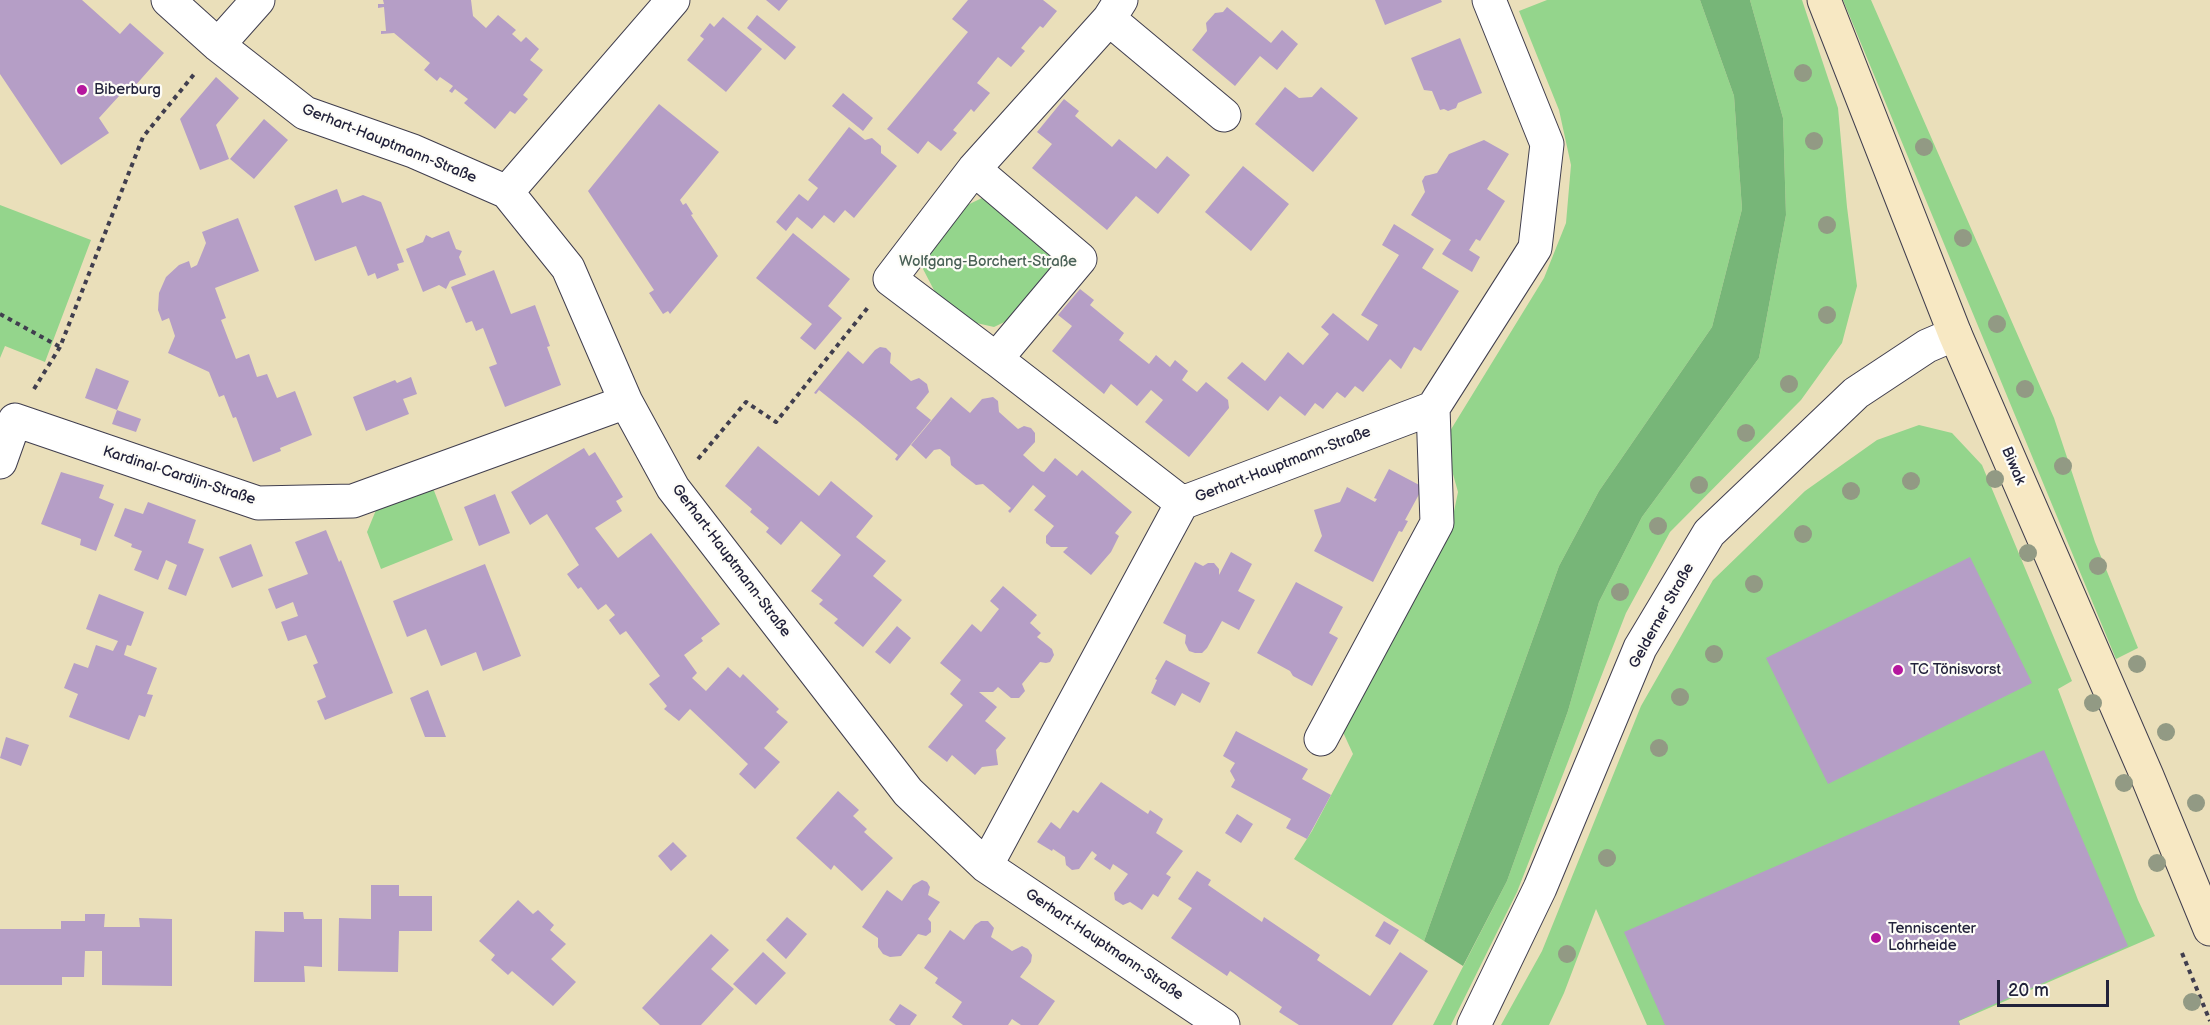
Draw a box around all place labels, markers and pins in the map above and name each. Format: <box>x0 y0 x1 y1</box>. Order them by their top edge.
place label: Biberburg <box>94 81 161 99</box>
marker: Biberburg <box>75 83 89 97</box>
place label: TC Tönisvorst <box>1910 661 2001 679</box>
marker: TC Tönisvorst <box>1891 663 1905 677</box>
place label: Tenniscenter Lohrheide <box>1888 920 1976 955</box>
marker: Tenniscenter Lohrheide <box>1869 931 1883 945</box>

